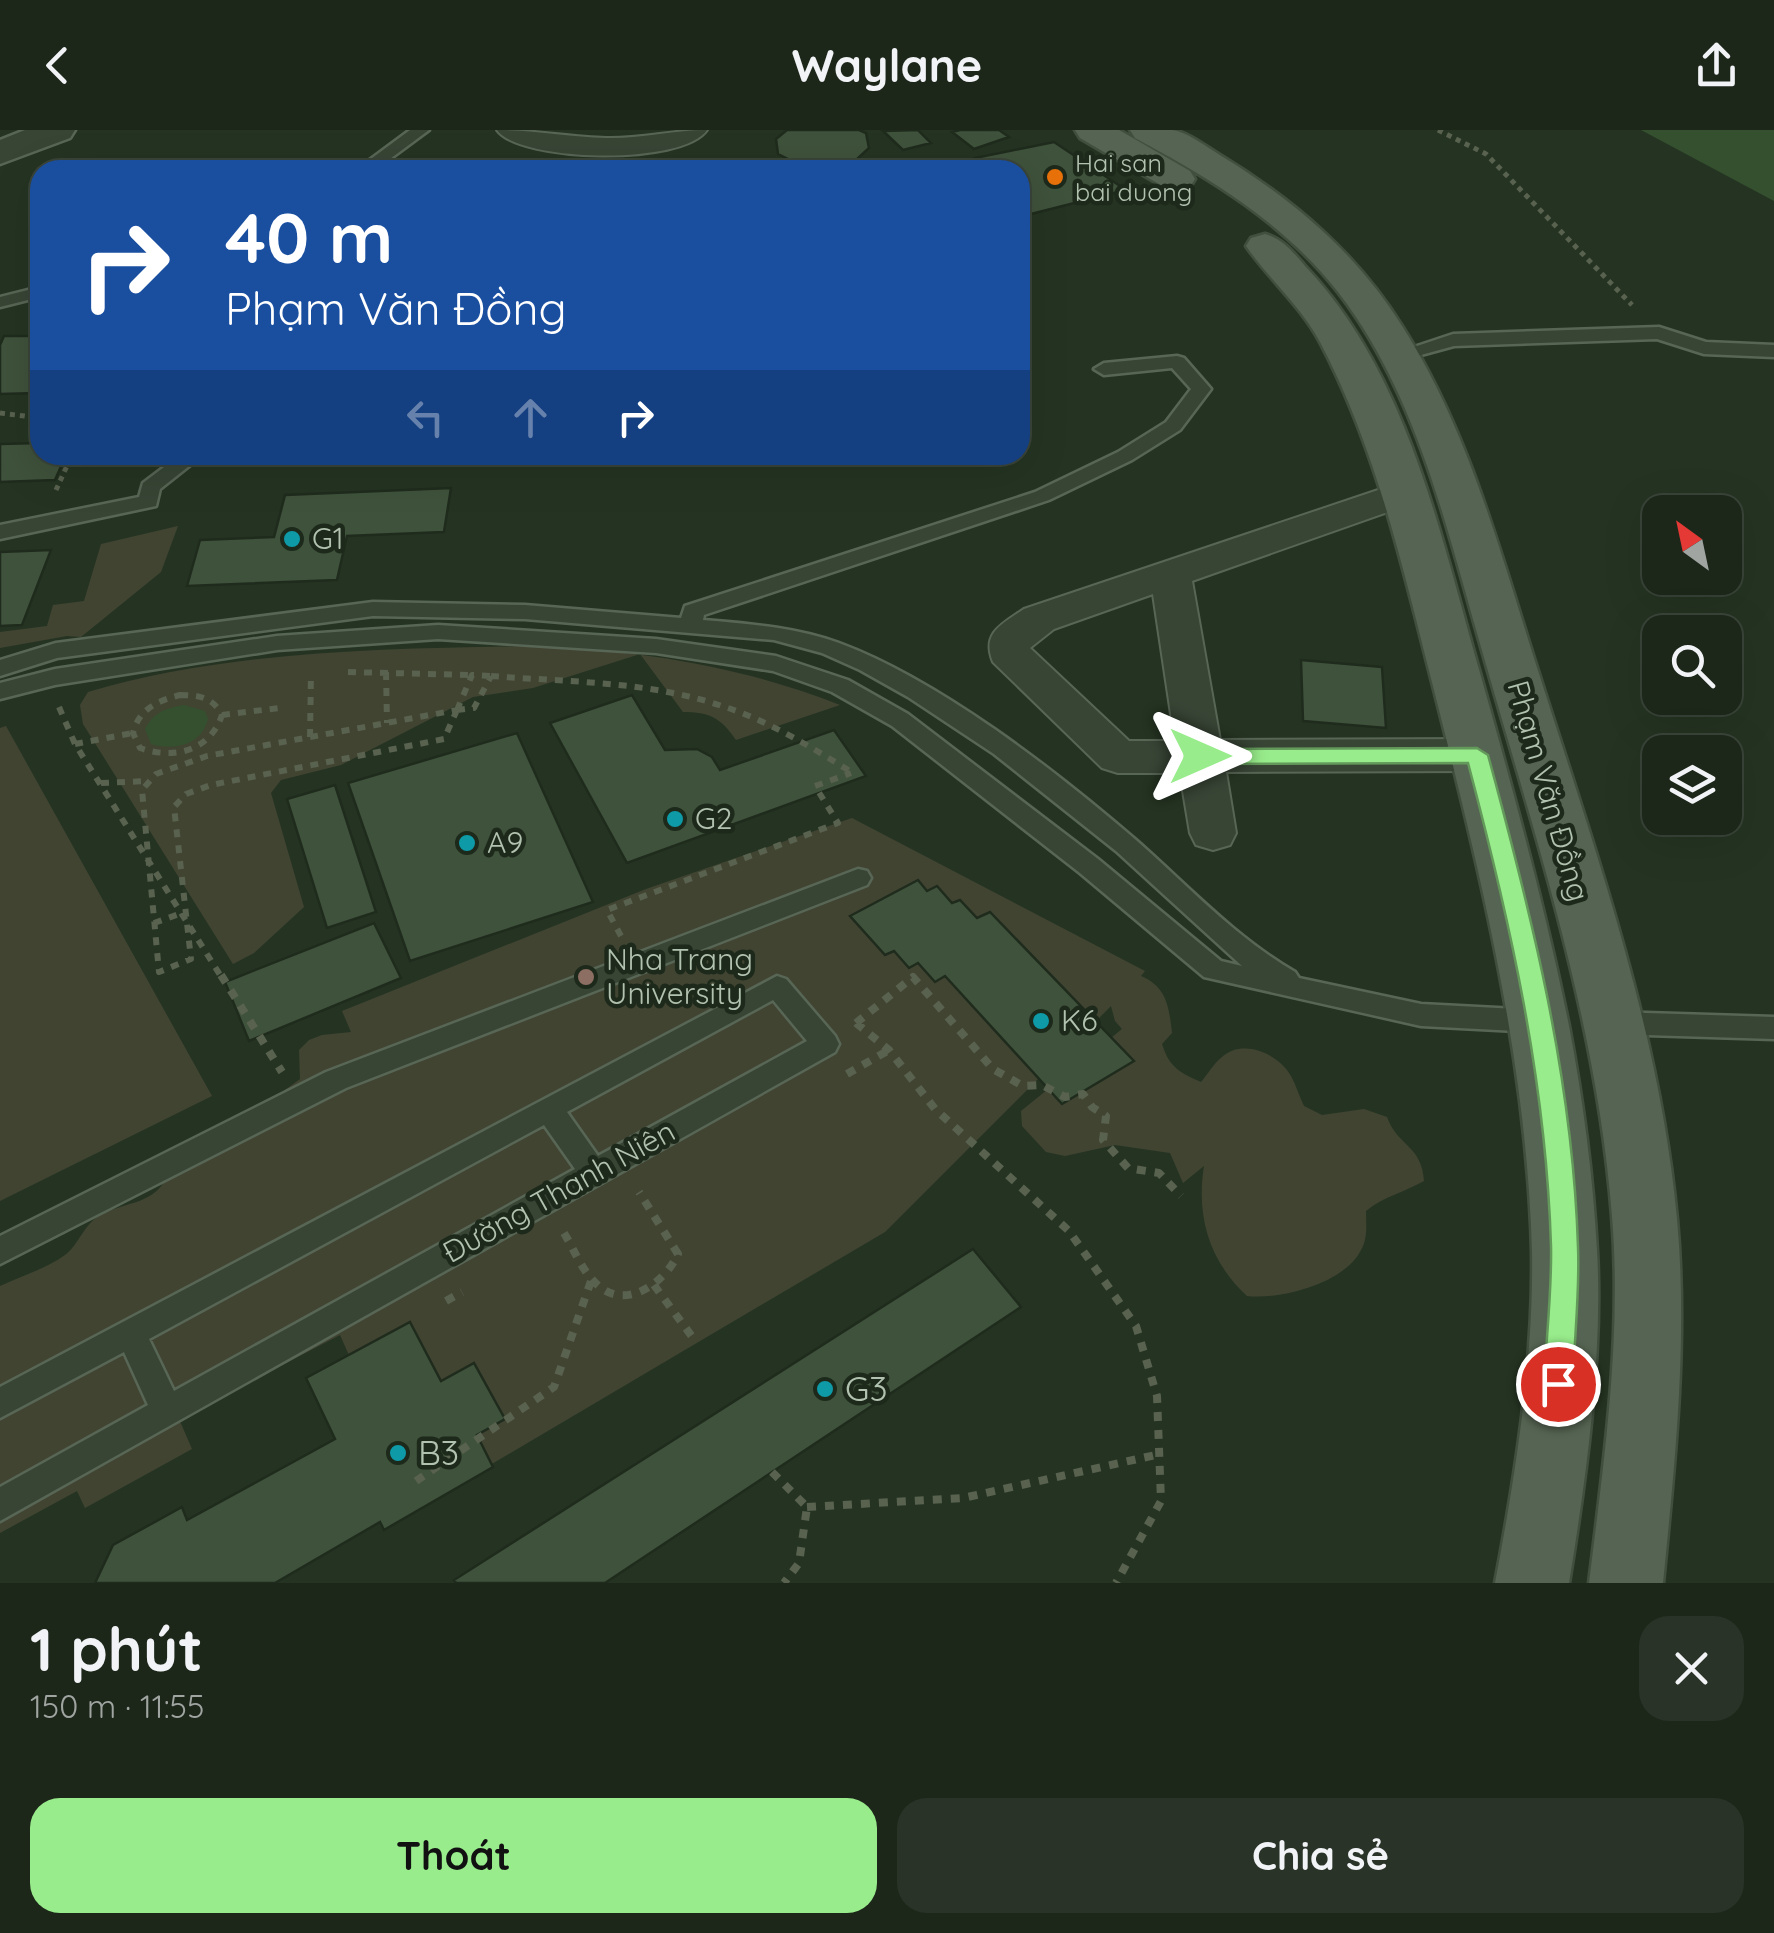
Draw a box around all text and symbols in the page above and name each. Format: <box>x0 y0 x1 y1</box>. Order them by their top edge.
text: Waylane <box>792 37 982 93</box>
icon: back <box>30 38 85 93</box>
icon: share <box>1689 38 1744 93</box>
place label: Hai san bai duong <box>1075 147 1192 207</box>
marker: Hai san bai duong <box>1044 166 1066 188</box>
text: 40 m <box>225 193 393 281</box>
icon: right <box>60 200 190 330</box>
text: Phạm Văn Đồng <box>225 280 567 336</box>
icon: left <box>398 390 453 445</box>
icon: ahead <box>503 390 558 445</box>
icon: right <box>608 390 663 445</box>
north arrow <box>1642 495 1742 595</box>
map controls <box>1642 495 1742 835</box>
place label: G1 <box>312 519 344 557</box>
marker: G1 <box>281 528 303 550</box>
button: search <box>1642 615 1742 715</box>
street label: Phạm Văn Đồng <box>1499 676 1599 905</box>
position arrow <box>1148 704 1252 808</box>
button: layers <box>1642 735 1742 835</box>
place label: G2 <box>695 799 732 837</box>
marker: G2 <box>664 808 686 830</box>
place label: A9 <box>487 823 523 861</box>
marker: A9 <box>456 832 478 854</box>
place label: Nha Trang University <box>606 940 753 1012</box>
marker: Nha Trang University <box>575 966 597 988</box>
place label: K6 <box>1061 1001 1097 1039</box>
marker: K6 <box>1030 1010 1052 1032</box>
street label: Đường Thanh Niên <box>436 1112 681 1271</box>
pin <box>1516 1342 1601 1427</box>
icon: arrive <box>1531 1357 1586 1412</box>
place label: G3 <box>845 1366 888 1410</box>
marker: G3 <box>814 1378 836 1400</box>
place label: B3 <box>418 1430 459 1474</box>
marker: B3 <box>387 1442 409 1464</box>
text: 1 phút <box>30 1611 203 1686</box>
button: close <box>1639 1616 1744 1721</box>
text: 150 m · 11:55 <box>30 1686 205 1726</box>
button: Thoát <box>30 1798 877 1913</box>
button: Chia sẻ <box>897 1798 1744 1913</box>

